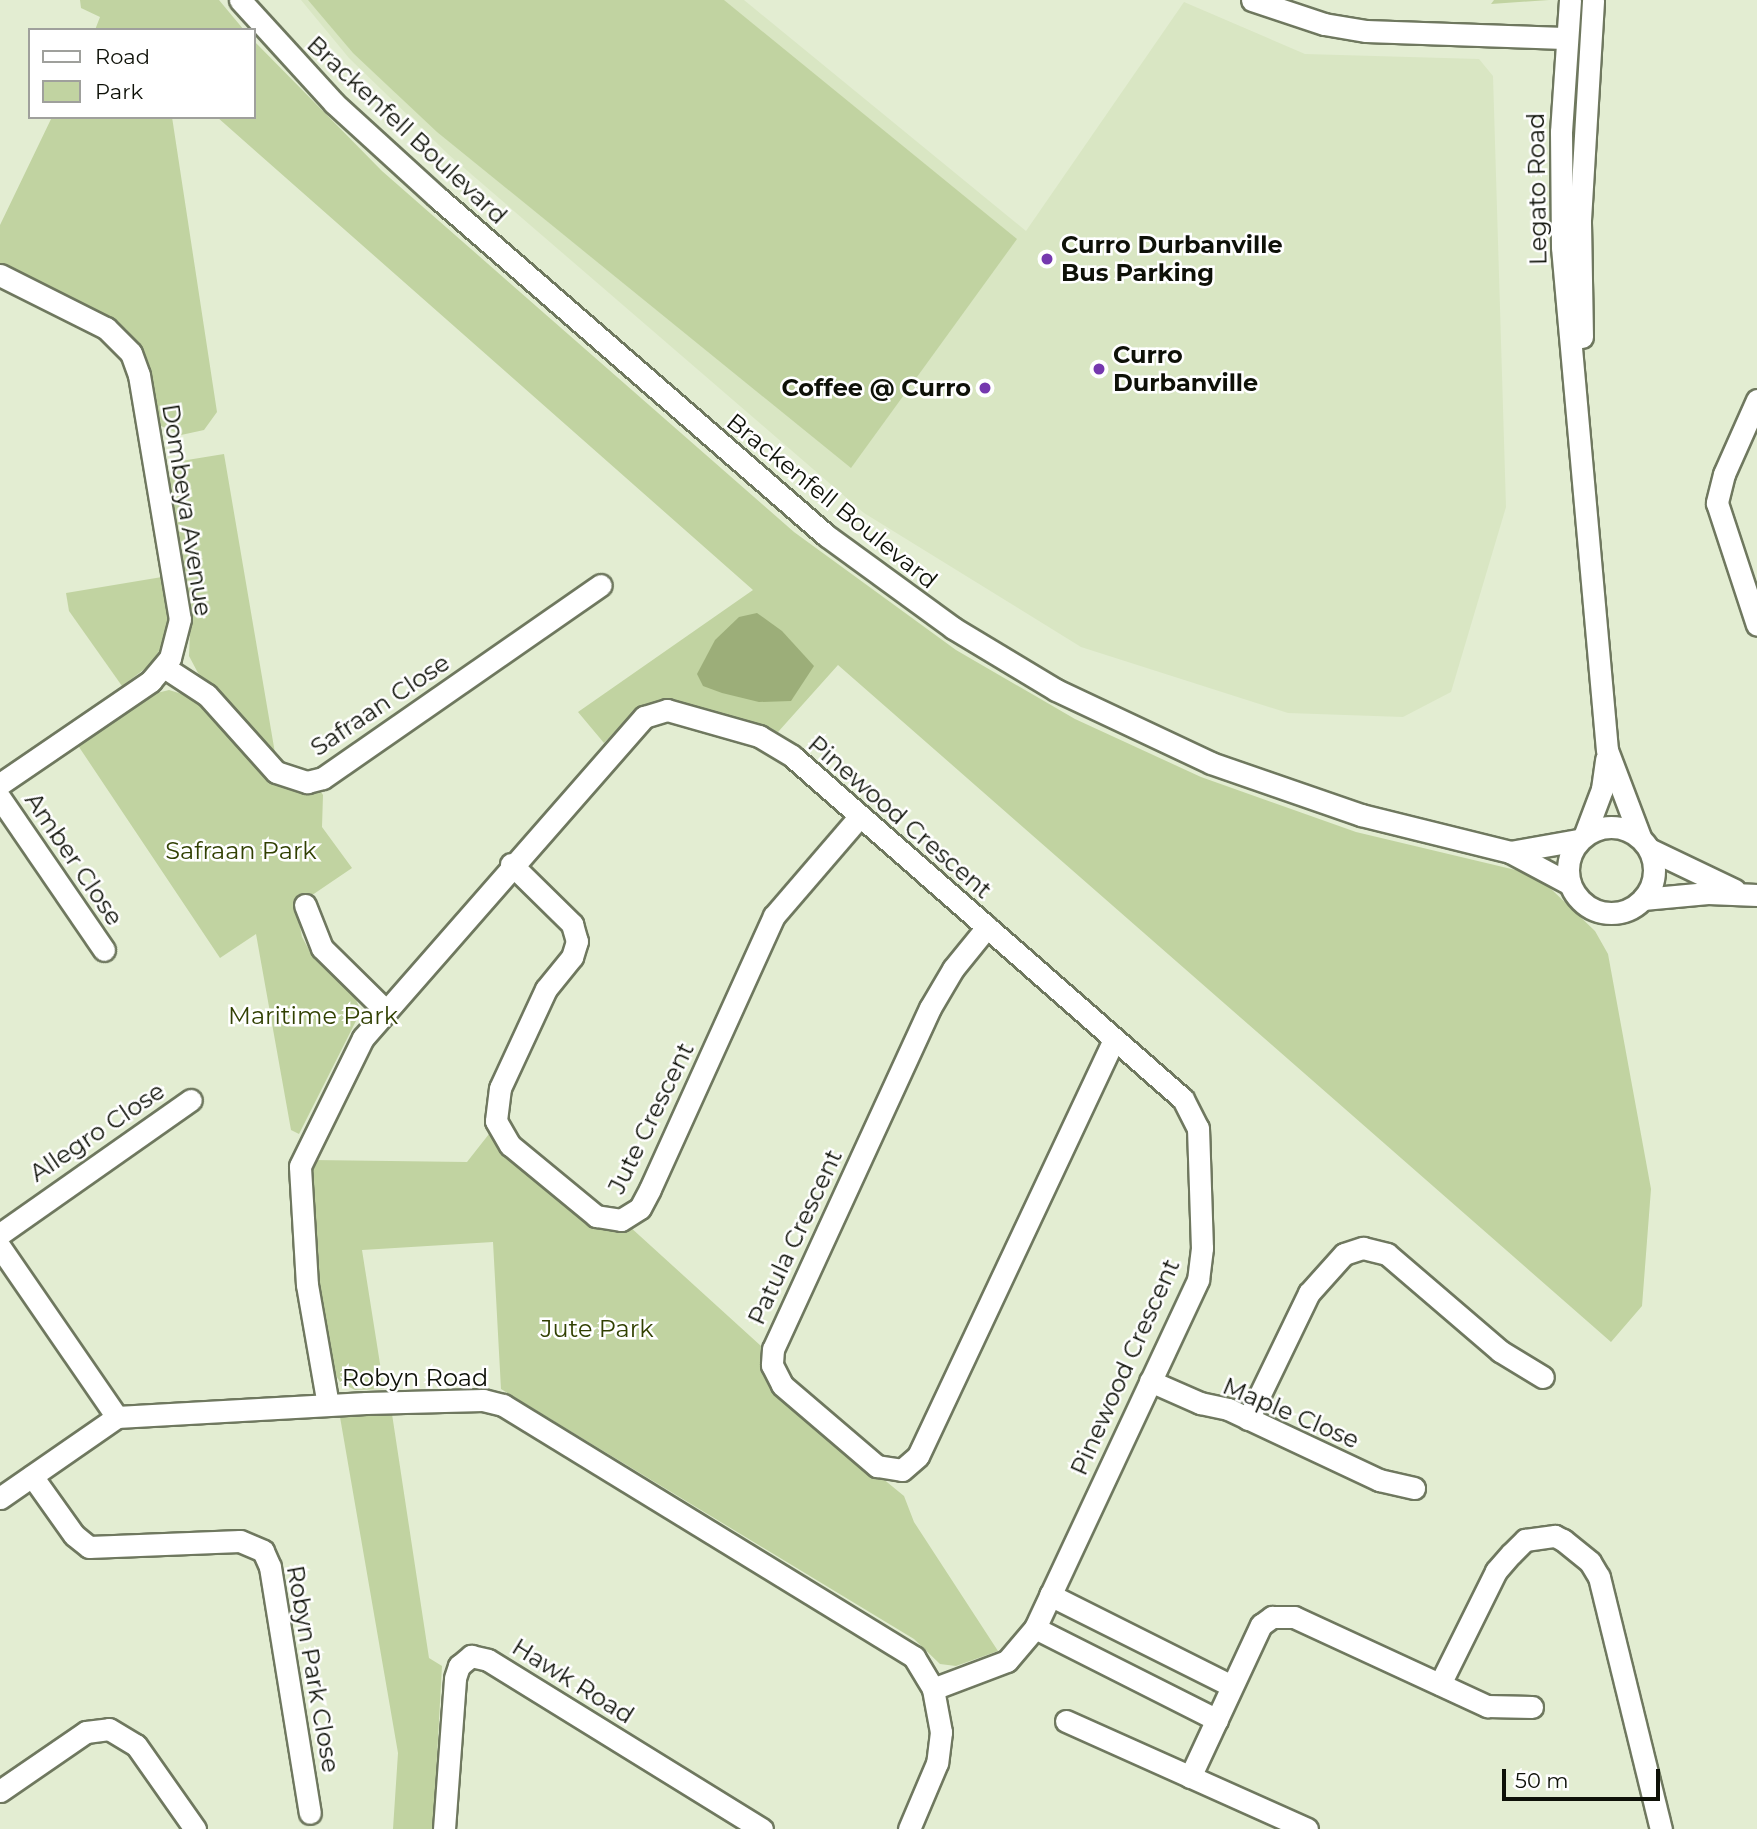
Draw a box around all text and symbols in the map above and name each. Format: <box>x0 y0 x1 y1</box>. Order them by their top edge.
legend <box>28 28 256 119</box>
street label: Brackenfell Boulevard <box>301 30 513 230</box>
text: Road <box>95 44 150 69</box>
text: Park <box>95 79 143 104</box>
street label: Legato Road <box>1521 113 1553 265</box>
place label: Curro Durbanville Bus Parking <box>1061 231 1283 287</box>
marker: Curro Durbanville Bus Parking <box>1039 251 1055 267</box>
place label: Curro Durbanville <box>1113 341 1258 397</box>
marker: Curro Durbanville <box>1091 361 1107 377</box>
place label: Coffee @ Curro <box>781 374 971 402</box>
marker: Coffee @ Curro <box>977 380 993 396</box>
street label: Dombeya Avenue <box>156 402 218 618</box>
street label: Brackenfell Boulevard <box>721 407 943 595</box>
street label: Safraan Close <box>305 648 455 762</box>
street label: Pinewood Crescent <box>802 729 998 905</box>
street label: Amber Close <box>19 787 129 931</box>
park label: Safraan Park <box>165 837 317 865</box>
park label: Maritime Park <box>228 1002 398 1030</box>
street label: Jute Crescent <box>602 1038 700 1198</box>
street label: Allegro Close <box>24 1076 170 1188</box>
street label: Patula Crescent <box>742 1145 848 1329</box>
street label: Pinewood Crescent <box>1064 1254 1186 1480</box>
park label: Jute Park <box>540 1315 654 1343</box>
street label: Robyn Road <box>342 1364 488 1392</box>
street label: Maple Close <box>1218 1371 1364 1455</box>
street label: Robyn Park Close <box>281 1563 345 1775</box>
street label: Hawk Road <box>507 1632 639 1730</box>
scale bar <box>1505 1756 1662 1800</box>
text: 50 m <box>1515 1768 1569 1793</box>

